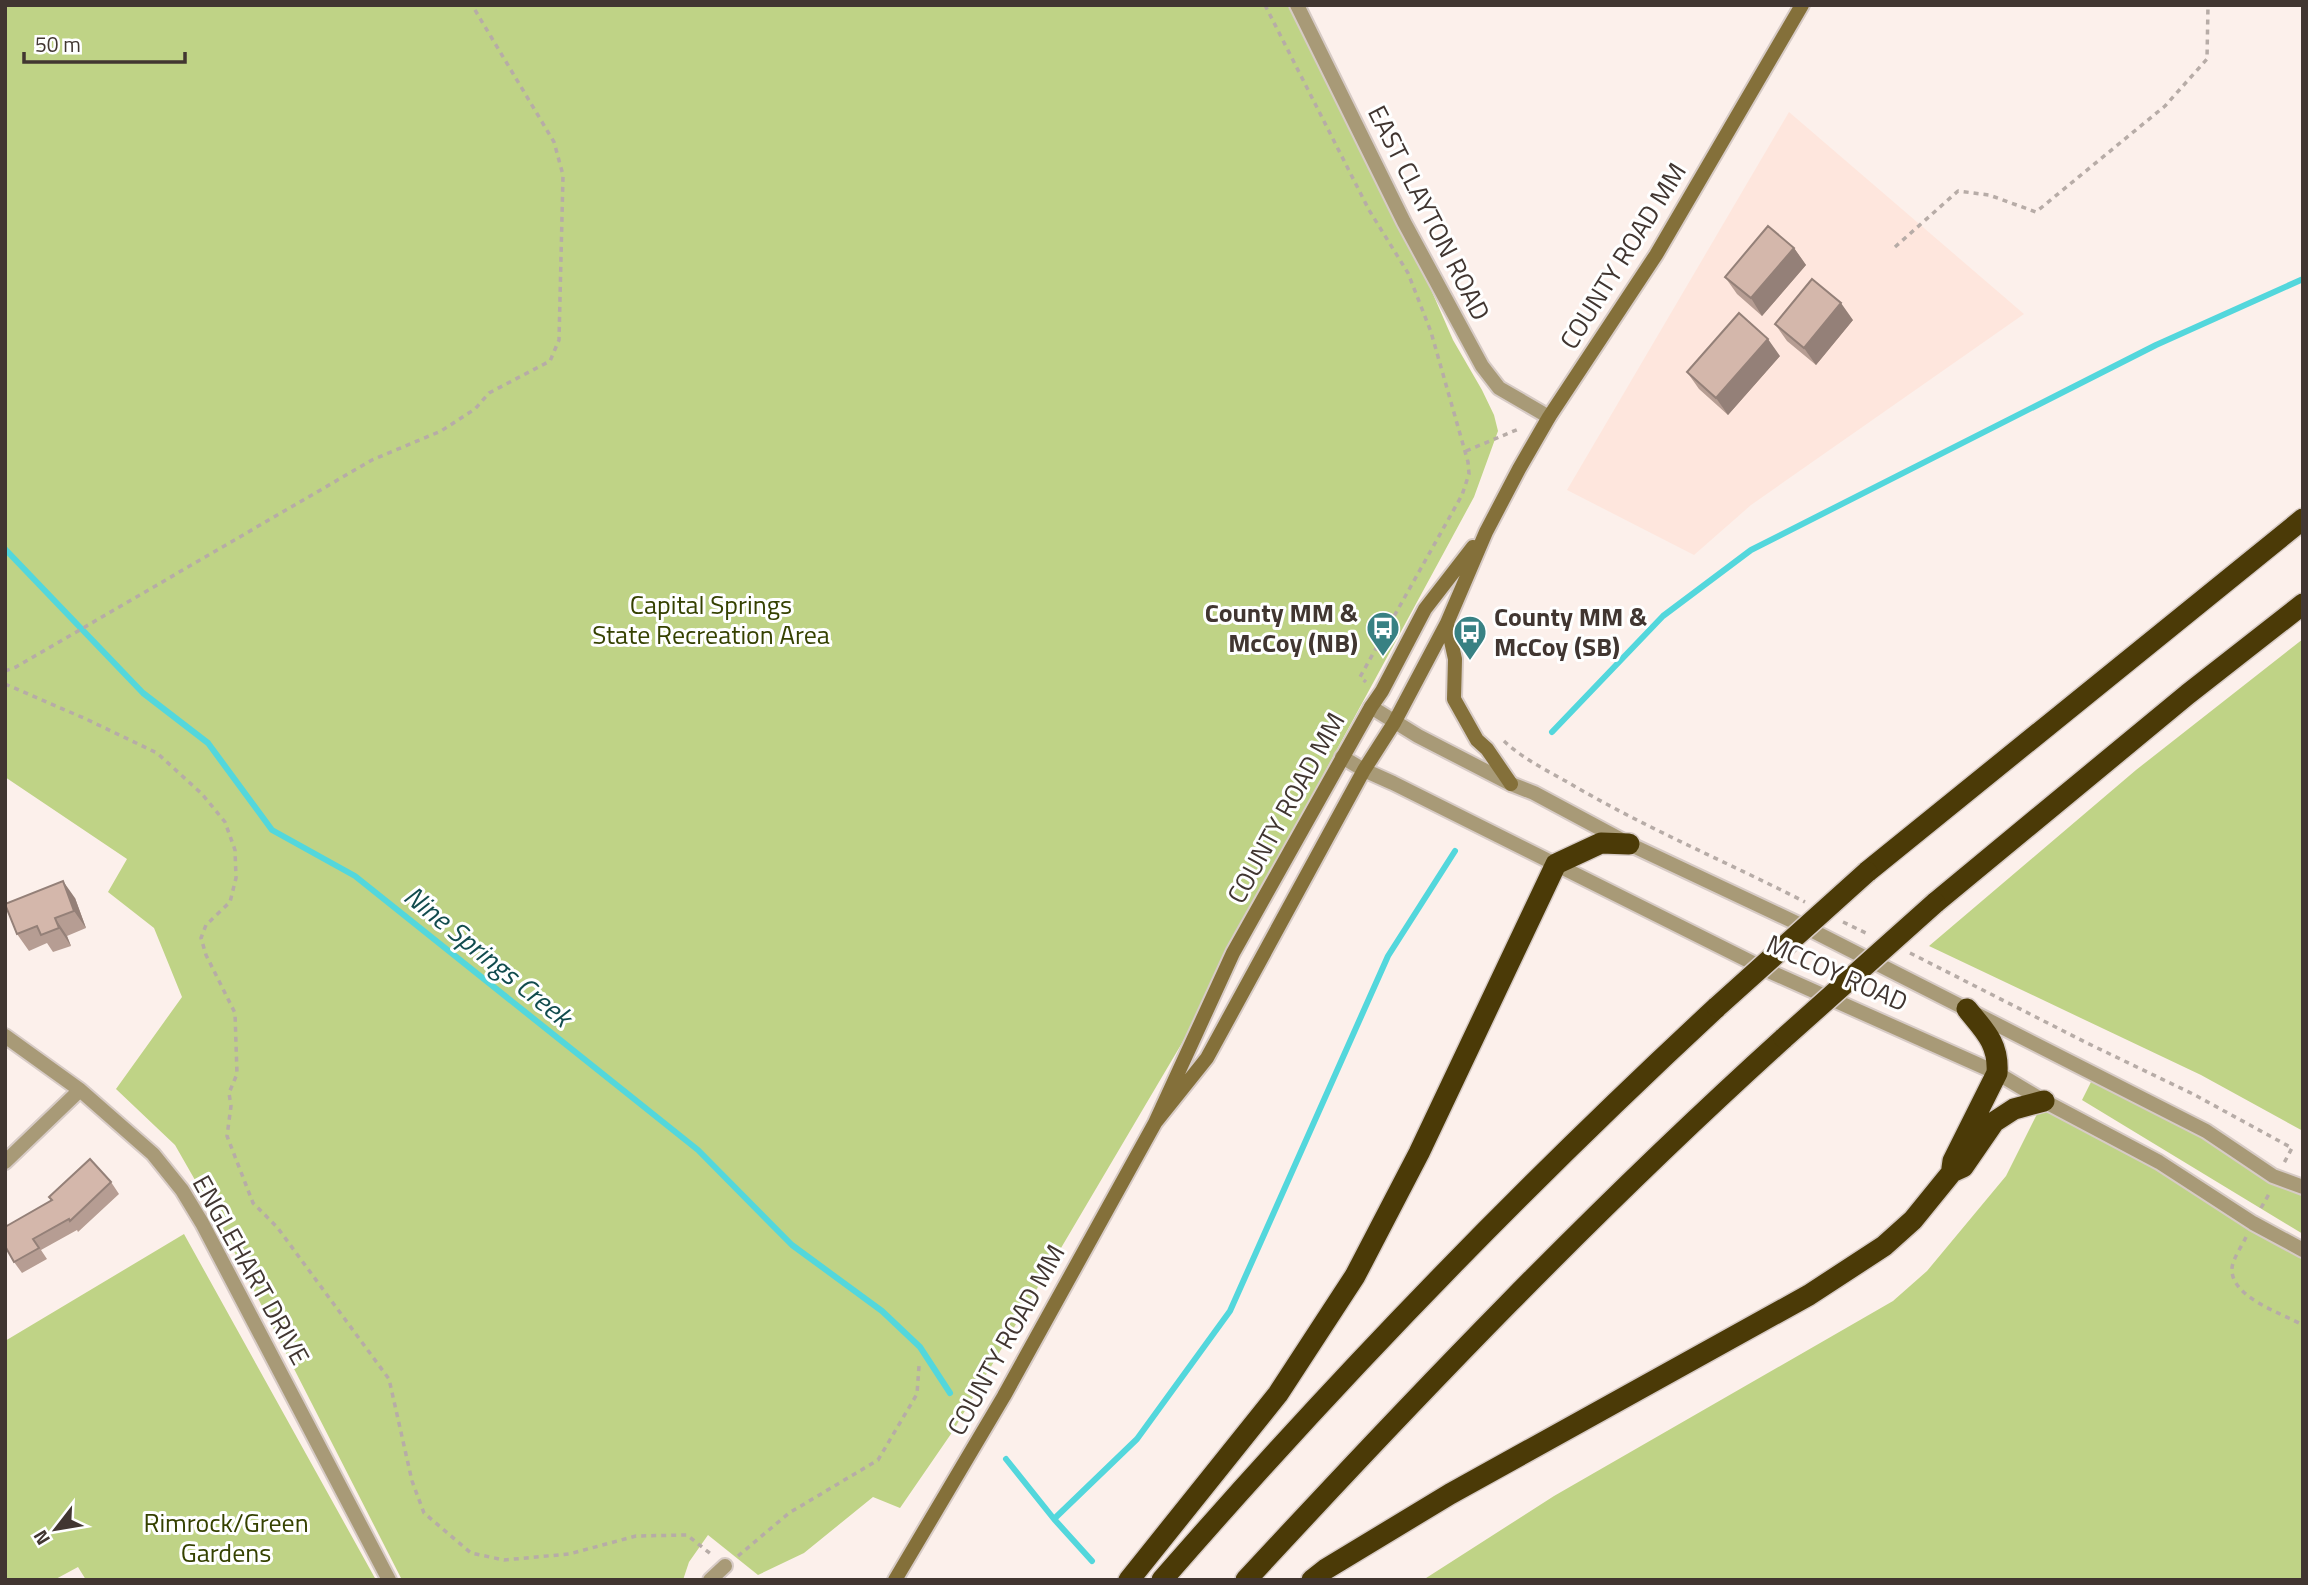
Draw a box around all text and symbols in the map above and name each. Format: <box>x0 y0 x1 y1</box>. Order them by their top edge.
scale bar <box>24 21 186 65</box>
text: 50 m <box>35 28 81 60</box>
street label: EAST CLAYTON ROAD <box>1358 98 1501 327</box>
street label: COUNTY ROAD MM <box>1550 155 1696 356</box>
park label: Capital Springs State Recreation Area <box>592 585 830 654</box>
place label: County MM & McCoy (NB) <box>1205 593 1358 662</box>
place label: County MM & McCoy (SB) <box>1494 597 1647 666</box>
bus stop icon: County MM & McCoy (NB) <box>1364 609 1402 658</box>
bus stop icon: County MM & McCoy (SB) <box>1451 613 1489 662</box>
street label: COUNTY ROAD MM <box>1217 705 1354 910</box>
water label: Nine Springs Creek <box>395 874 584 1039</box>
street label: MCCOY ROAD <box>1760 924 1914 1021</box>
street label: ENGLEHART DRIVE <box>183 1168 320 1372</box>
street label: COUNTY ROAD MM <box>937 1237 1074 1442</box>
north arrow <box>21 1494 91 1564</box>
park label: Rimrock/Green Gardens <box>143 1503 309 1572</box>
text: N <box>25 1525 57 1551</box>

